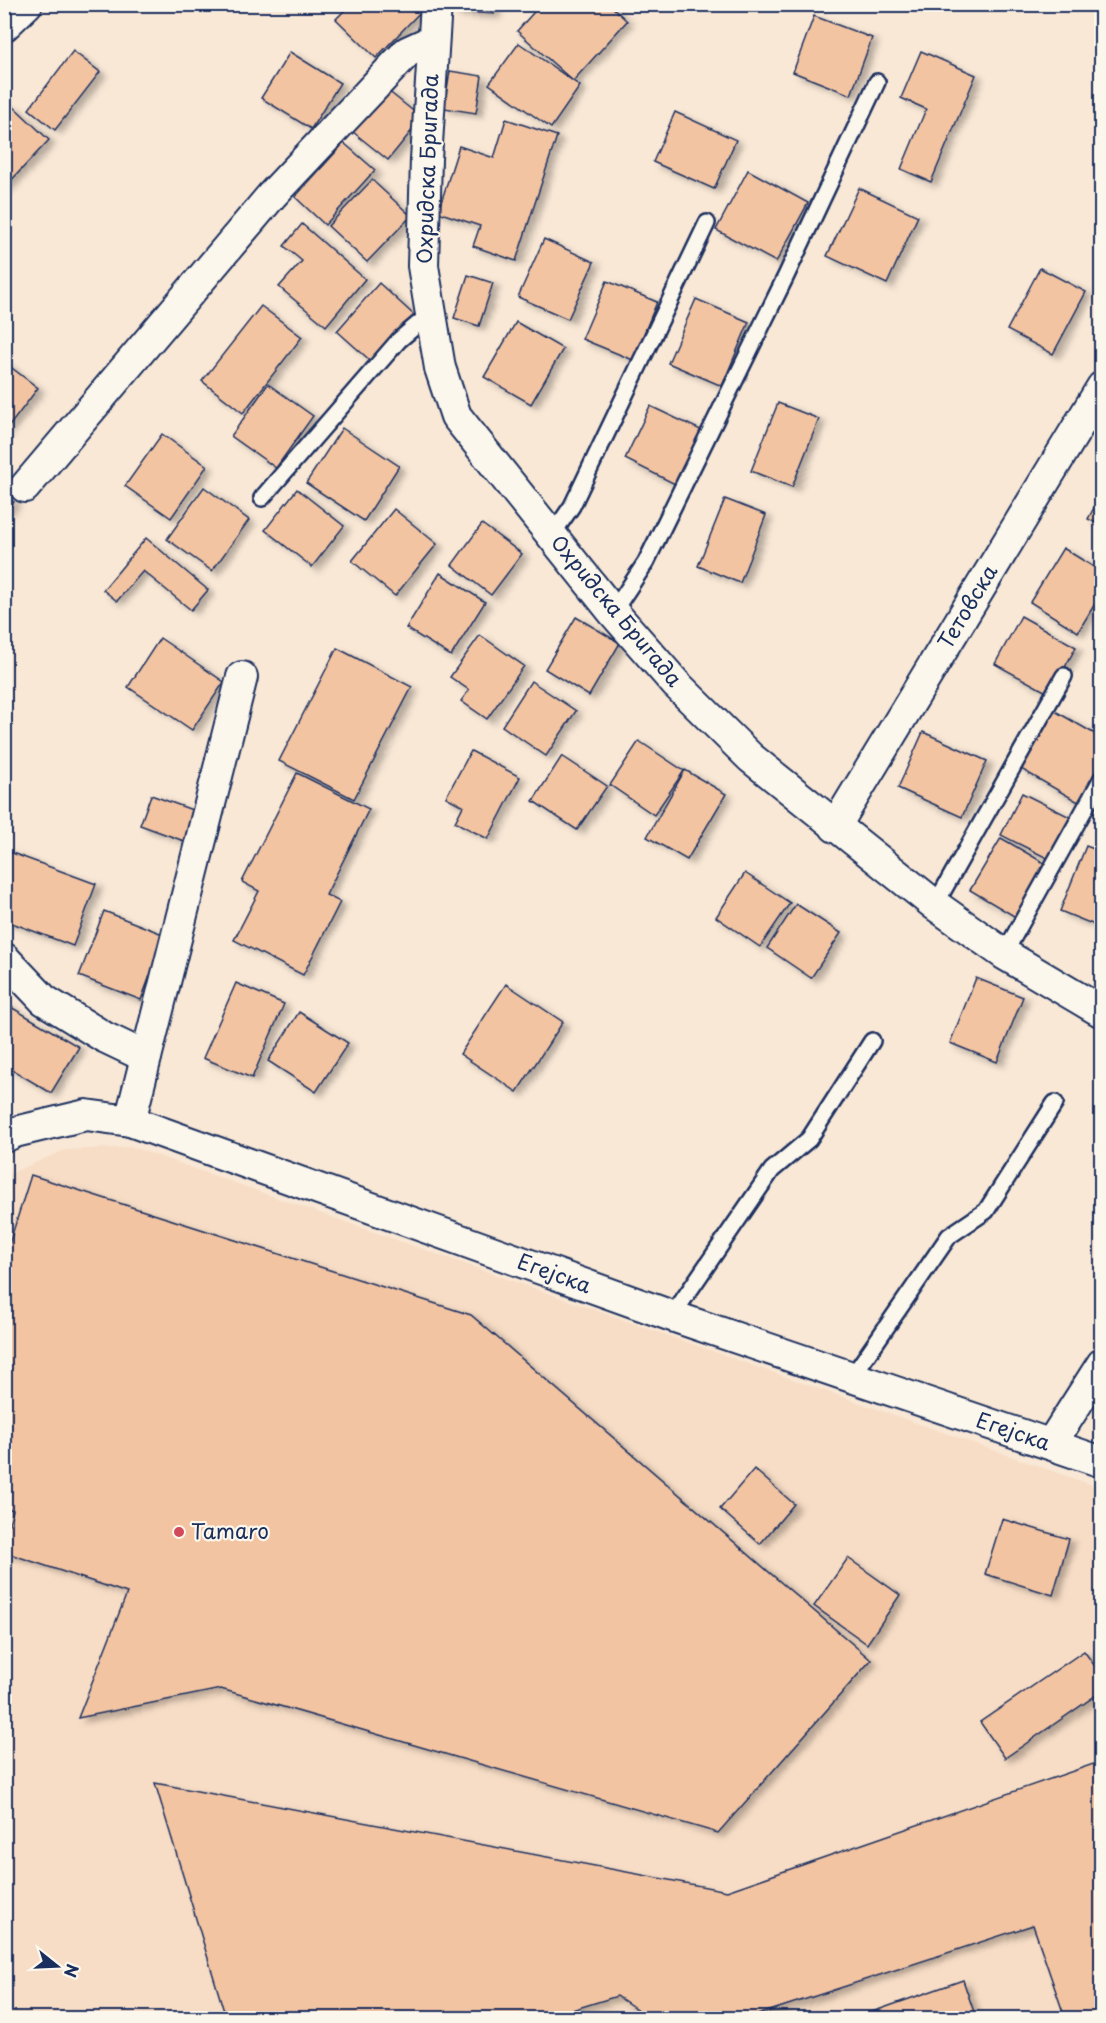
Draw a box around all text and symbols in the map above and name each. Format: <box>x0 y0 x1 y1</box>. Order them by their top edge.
street label: Охридска Бригада <box>407 73 445 265</box>
street label: Охридска Бригада <box>544 527 691 693</box>
street label: Тетовска <box>928 558 1004 654</box>
street label: Егејска <box>513 1244 596 1300</box>
street label: Егејска <box>972 1403 1055 1458</box>
place label: Tamaro <box>191 1514 269 1546</box>
marker: Tamaro <box>172 1525 186 1539</box>
north arrow <box>27 1936 87 1996</box>
text: N <box>59 1961 86 1981</box>

